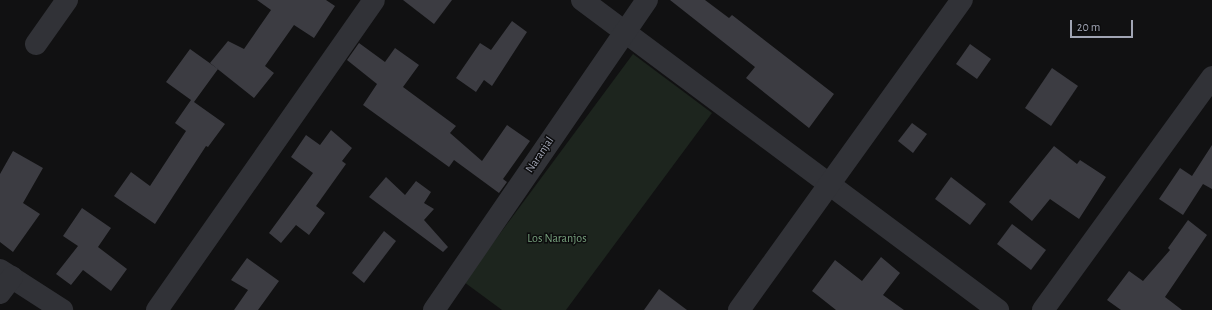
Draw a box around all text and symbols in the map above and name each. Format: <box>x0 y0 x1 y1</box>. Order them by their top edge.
scale bar <box>1072 12 1135 38</box>
text: 20 m <box>1077 21 1100 33</box>
street label: Naranjal <box>523 134 557 176</box>
park label: Los Naranjos <box>527 232 587 246</box>

